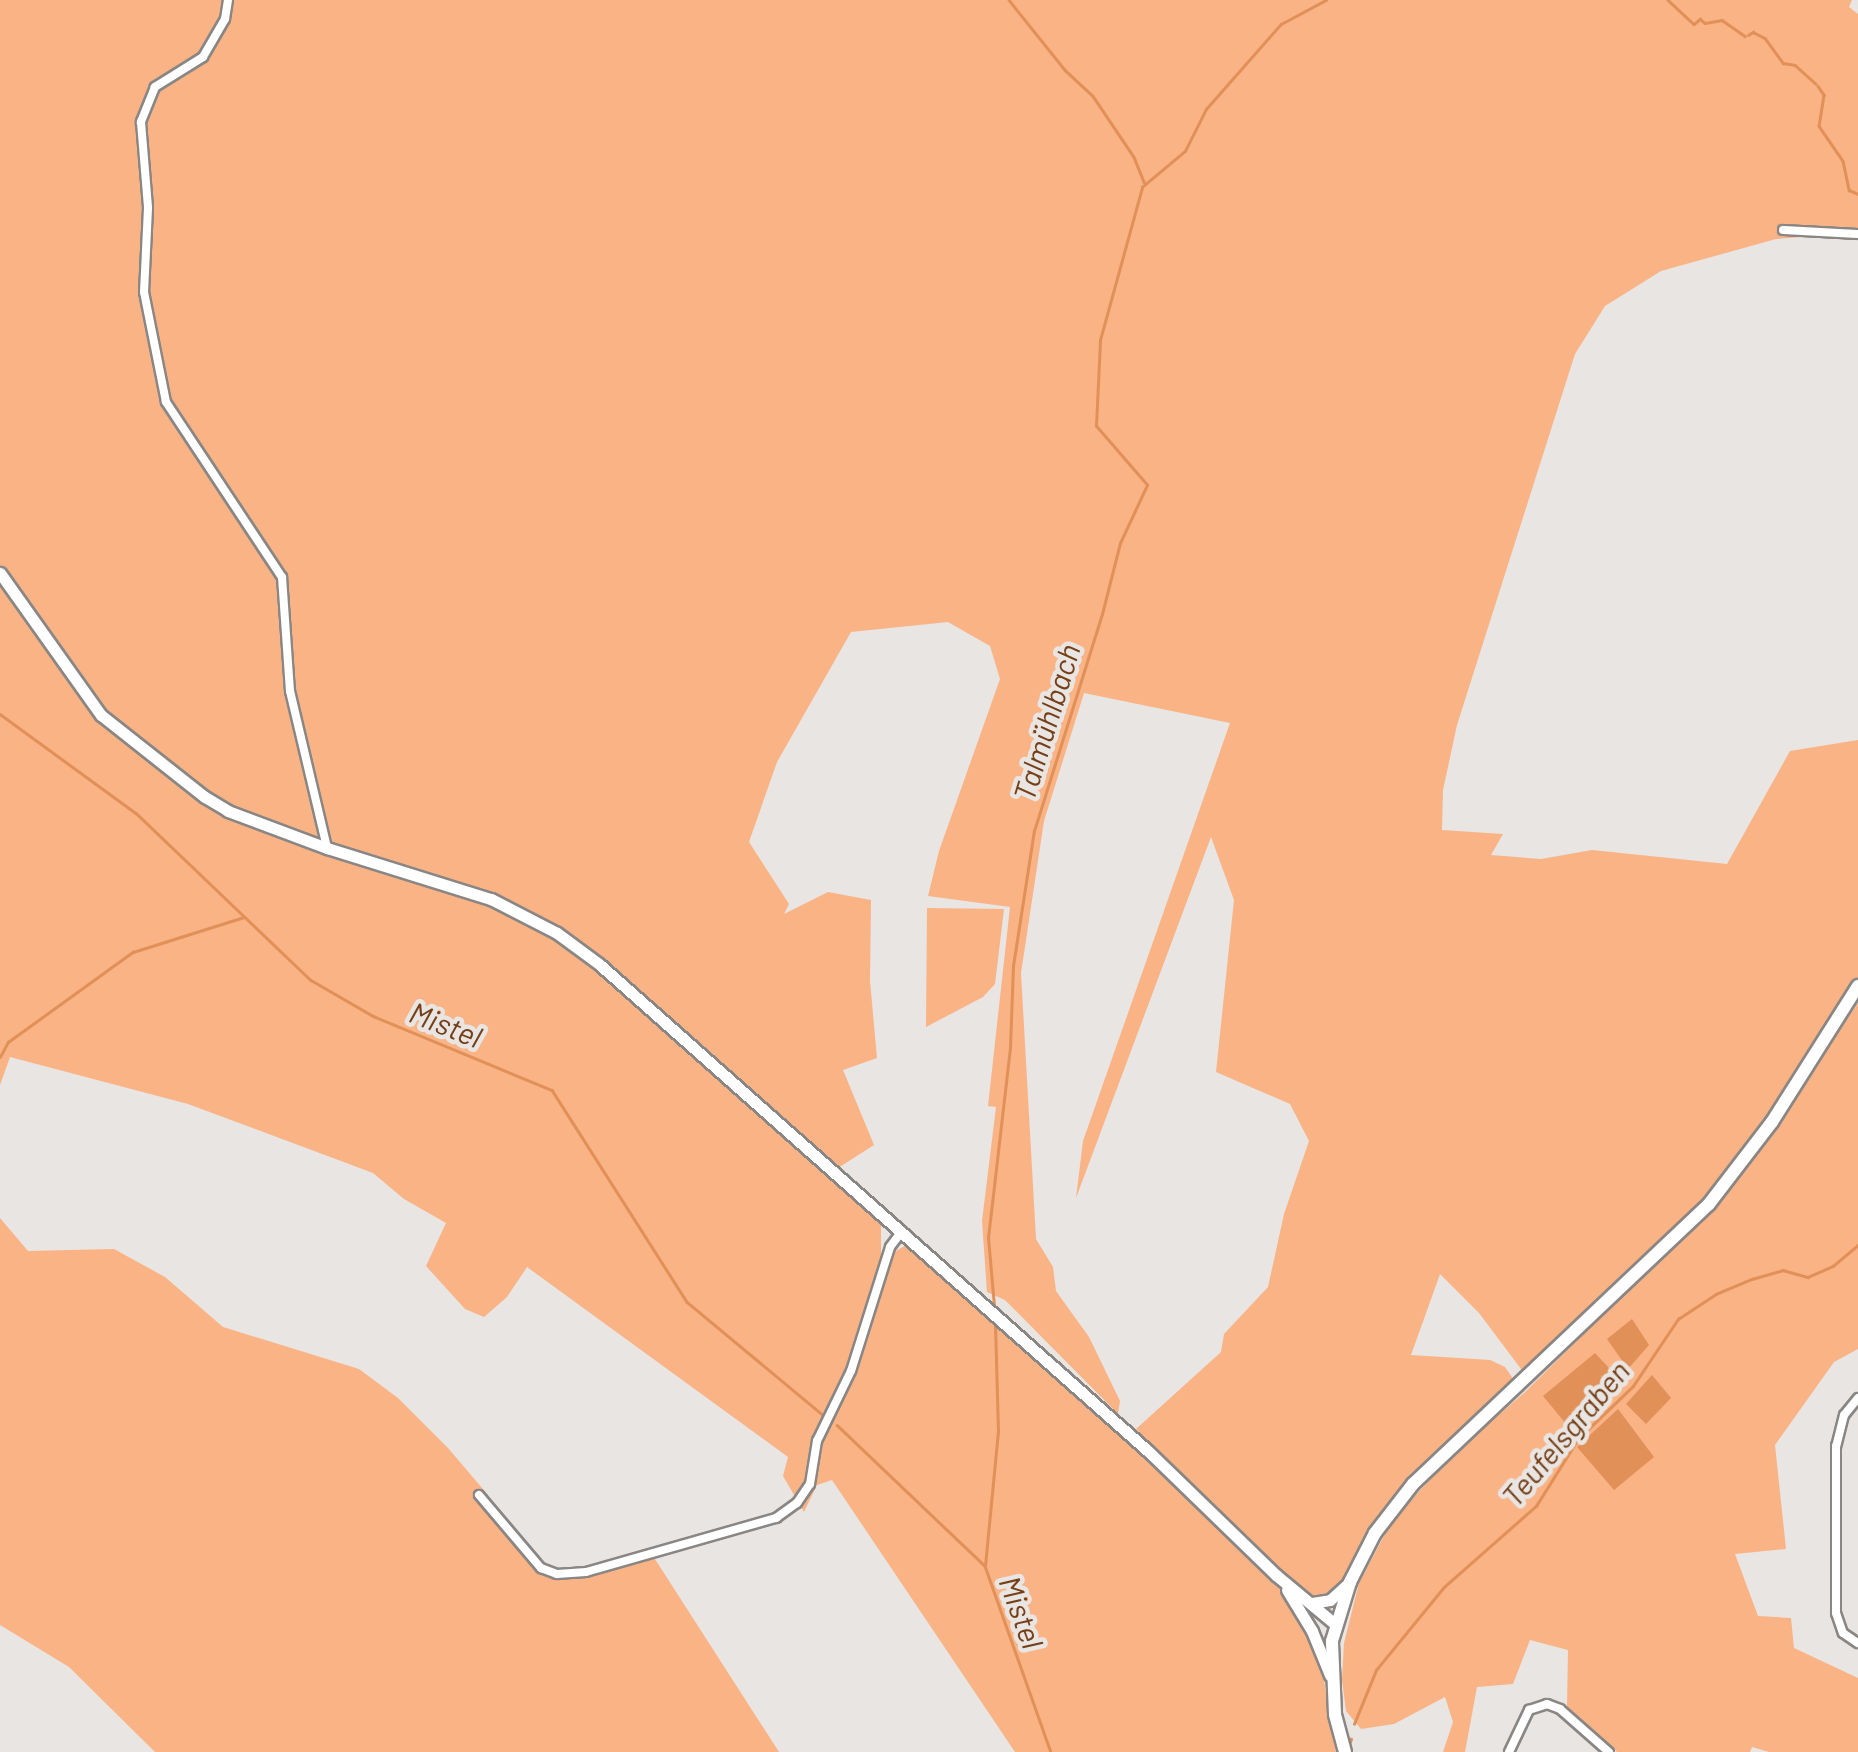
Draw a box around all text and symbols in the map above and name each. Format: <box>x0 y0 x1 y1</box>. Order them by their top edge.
water label: Talmühlbach <box>1005 639 1087 805</box>
water label: Mistel <box>405 993 487 1055</box>
water label: Teufelsgraben <box>1494 1353 1636 1513</box>
water label: Mistel <box>992 1571 1052 1653</box>

